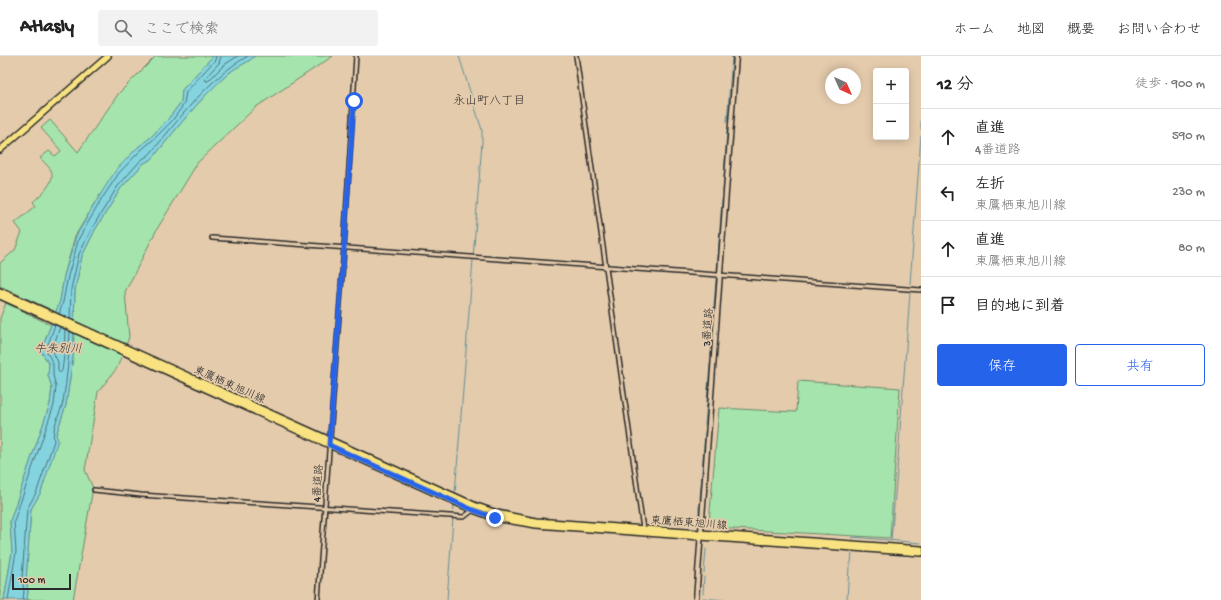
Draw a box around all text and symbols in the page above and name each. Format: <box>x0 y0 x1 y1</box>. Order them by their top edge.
search box <box>98 10 378 46</box>
text: Atlasly <box>20 16 74 39</box>
icon: search <box>112 17 134 39</box>
text: ここで検索 <box>144 21 219 39</box>
text: ホーム <box>954 22 995 39</box>
text: 地図 <box>1017 22 1045 39</box>
text: 概要 <box>1067 22 1095 39</box>
text: お問い合わせ <box>1117 22 1201 39</box>
north arrow <box>825 68 861 104</box>
map controls <box>873 68 909 140</box>
button: + <box>873 68 909 104</box>
text: 12 分 <box>937 76 973 96</box>
text: 徒歩 · 900 m <box>1135 77 1205 92</box>
route start <box>345 92 363 110</box>
district label: 永山町八丁目 <box>453 94 525 109</box>
button: − <box>873 104 909 140</box>
text: 直進 <box>975 120 1005 138</box>
icon: ahead <box>937 126 959 148</box>
text: 590 m <box>1172 129 1205 144</box>
text: 4番道路 <box>975 143 1020 158</box>
text: 左折 <box>975 176 1005 194</box>
icon: left <box>937 182 959 204</box>
text: 230 m <box>1172 185 1205 200</box>
text: 東鷹栖東旭川線 <box>975 199 1066 214</box>
text: 直進 <box>975 232 1005 250</box>
icon: ahead <box>937 238 959 260</box>
text: 80 m <box>1178 241 1205 256</box>
text: 東鷹栖東旭川線 <box>975 255 1066 270</box>
icon: arrive <box>937 294 959 316</box>
text: 目的地に到着 <box>975 298 1065 316</box>
street label: 3番道路 <box>701 307 716 348</box>
water label: 牛朱別川 <box>34 342 82 357</box>
button: 保存 <box>937 344 1067 386</box>
button: 共有 <box>1075 344 1205 386</box>
street label: 東鷹栖東旭川線 <box>192 364 267 407</box>
street label: 4番道路 <box>311 464 326 503</box>
route end <box>486 509 504 527</box>
street label: 東鷹栖東旭川線 <box>650 514 728 533</box>
scale bar <box>12 572 71 591</box>
text: 100 m <box>18 575 45 587</box>

